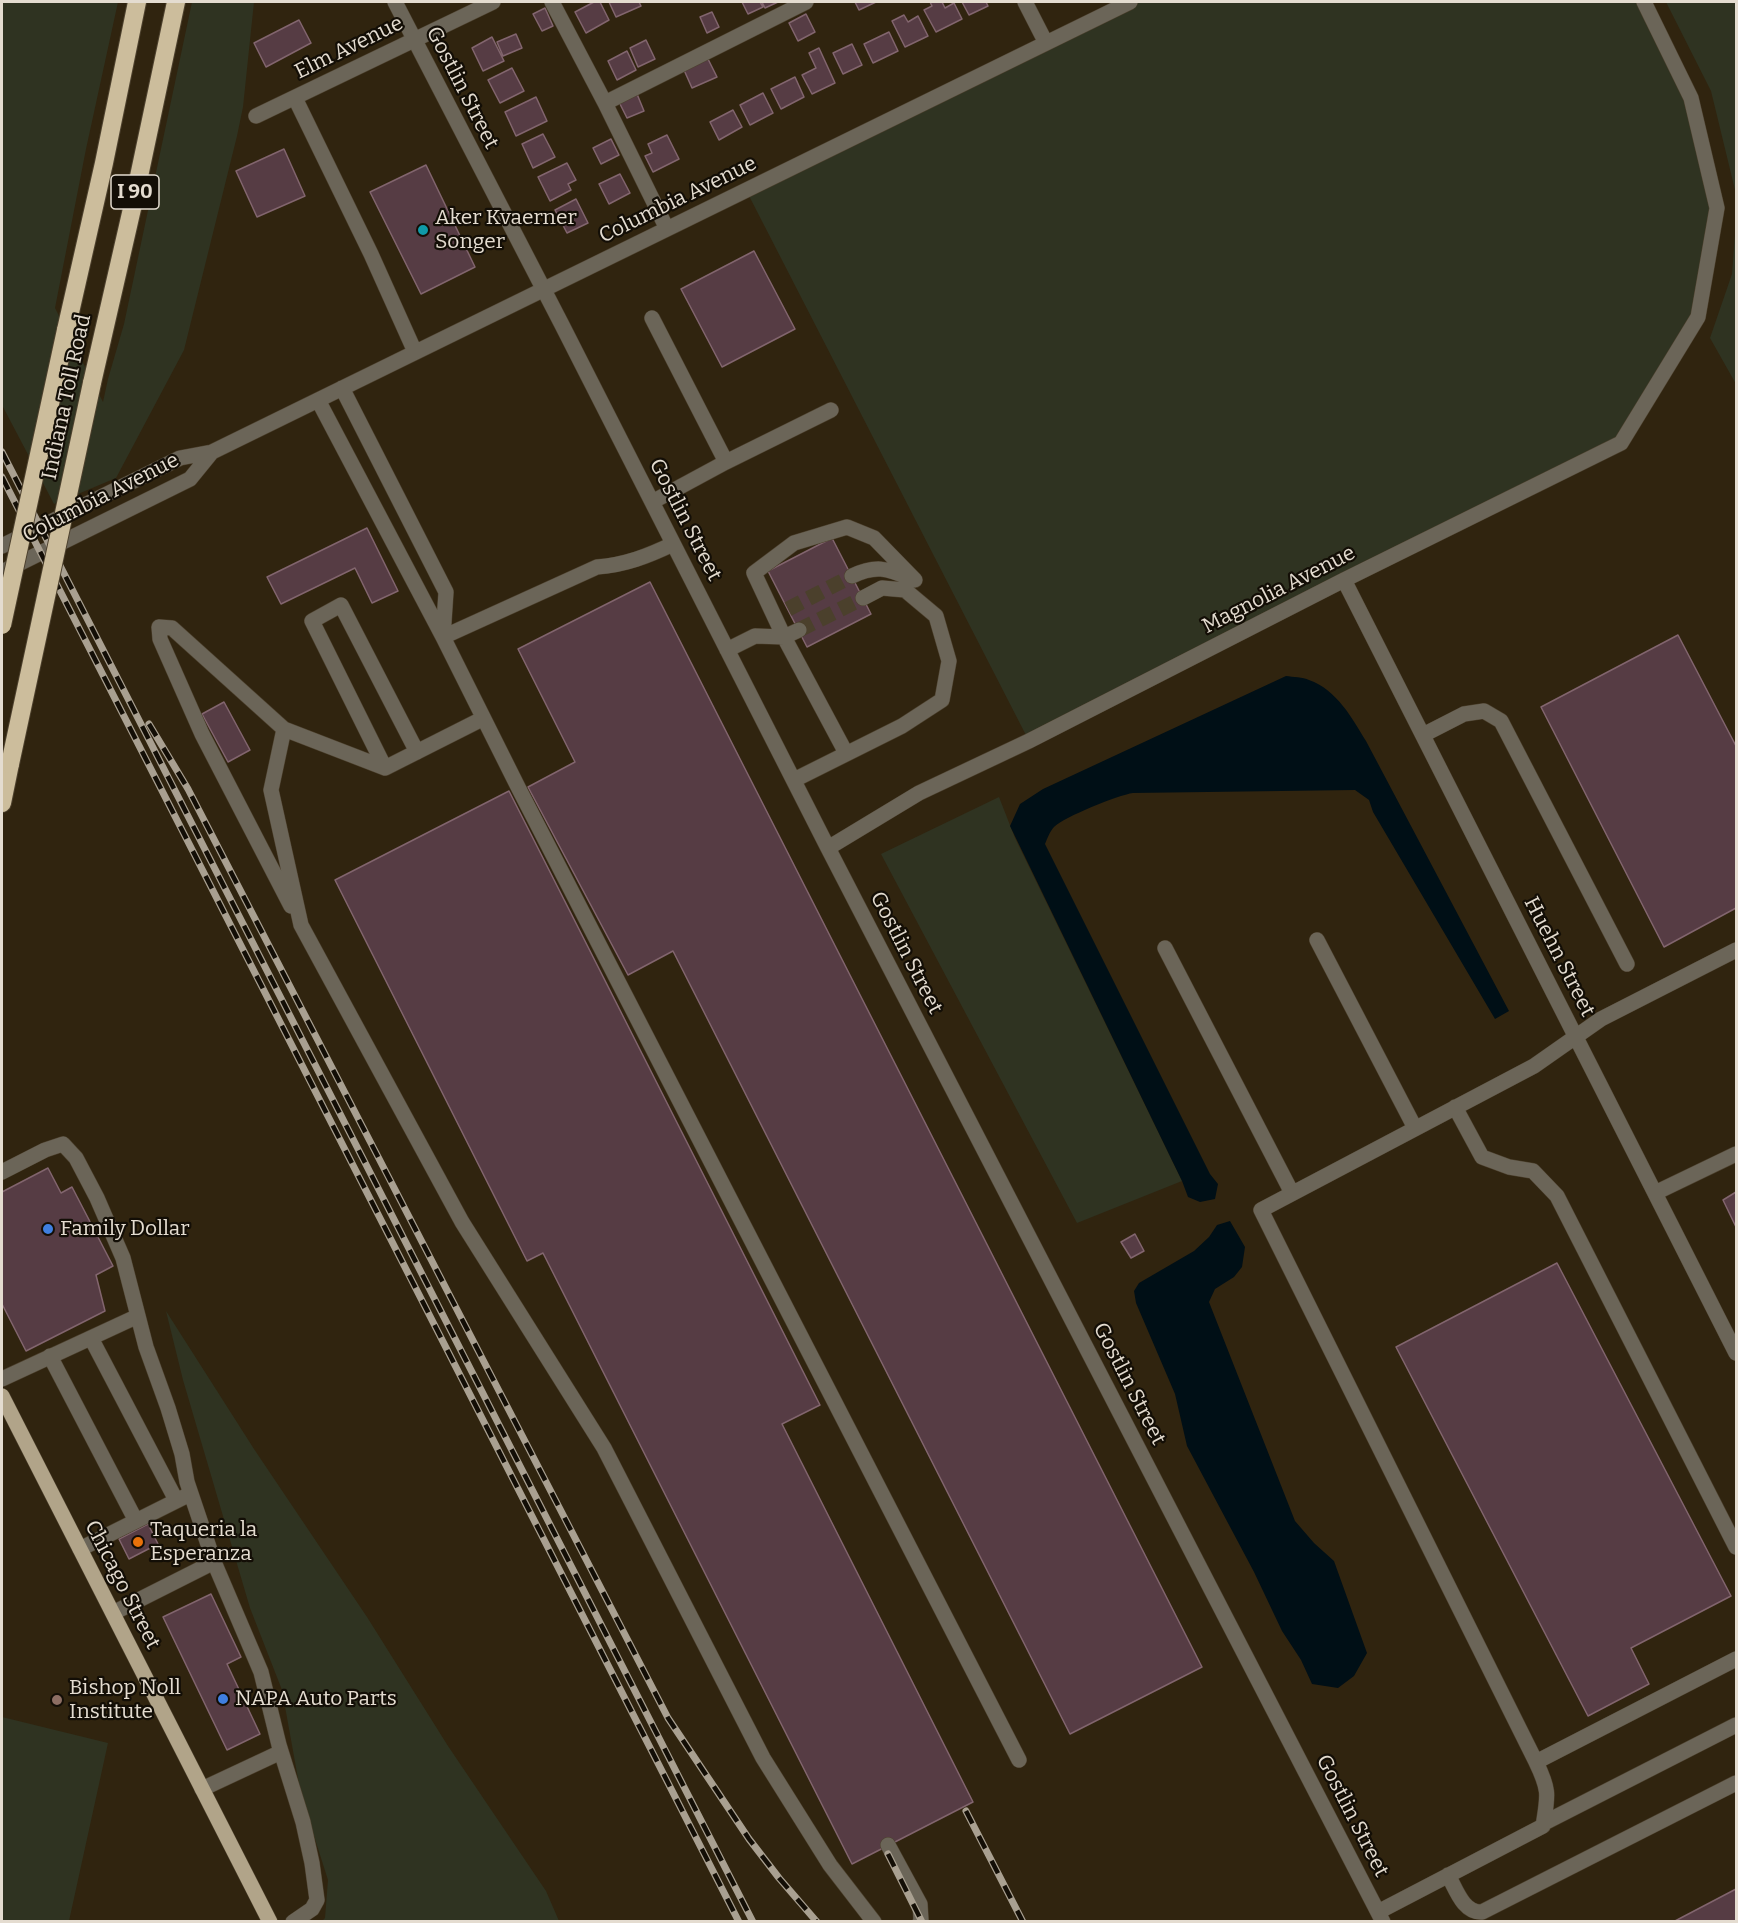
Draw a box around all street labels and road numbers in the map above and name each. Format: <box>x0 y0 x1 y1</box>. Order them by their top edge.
street label: Elm Avenue <box>291 11 407 85</box>
street label: Gostlin Street <box>420 23 504 153</box>
street label: Columbia Avenue <box>595 151 761 249</box>
road number: I 90 <box>111 175 159 209</box>
street label: Indiana Toll Road <box>37 312 97 482</box>
street label: Columbia Avenue <box>19 448 183 548</box>
street label: Gostlin Street <box>643 455 727 585</box>
street label: Magnolia Avenue <box>1198 541 1360 639</box>
street label: Gostlin Street <box>864 888 948 1018</box>
street label: Huehn Street <box>1518 893 1600 1021</box>
street label: Gostlin Street <box>1087 1319 1171 1449</box>
street label: Chicago Street <box>79 1516 165 1654</box>
street label: Gostlin Street <box>1310 1751 1394 1881</box>

